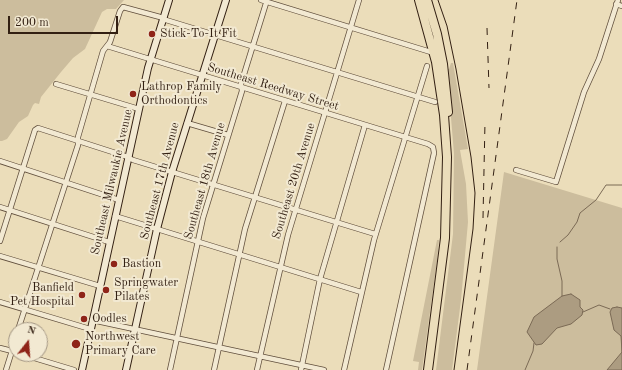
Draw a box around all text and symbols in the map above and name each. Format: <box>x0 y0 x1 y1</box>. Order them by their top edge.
scale bar <box>10 8 120 34</box>
text: 200 m <box>15 17 49 29</box>
place label: Stick-To-It Fit <box>160 27 237 41</box>
marker: Stick-To-It Fit <box>147 29 157 39</box>
street label: Southeast Reedway Street <box>205 60 341 114</box>
place label: Lathrop Family Orthodontics <box>141 80 222 108</box>
marker: Lathrop Family Orthodontics <box>128 89 138 99</box>
street label: Southeast Milwaukie Avenue <box>88 108 136 256</box>
street label: Southeast 17th Avenue <box>137 121 183 241</box>
street label: Southeast 18th Avenue <box>181 121 229 241</box>
street label: Southeast 20th Avenue <box>269 121 319 241</box>
place label: Bastion <box>122 257 161 271</box>
marker: Bastion <box>109 259 119 269</box>
place label: Springwater Pilates <box>114 276 178 304</box>
place label: Banfield Pet Hospital <box>10 281 74 309</box>
marker: Springwater Pilates <box>101 285 111 295</box>
marker: Banfield Pet Hospital <box>77 290 87 300</box>
place label: Oodles <box>92 312 127 326</box>
marker: Oodles <box>79 314 89 324</box>
north arrow <box>8 322 48 362</box>
text: N <box>26 325 37 337</box>
place label: Northwest Primary Care <box>85 330 156 358</box>
marker: Northwest Primary Care <box>70 338 82 350</box>

